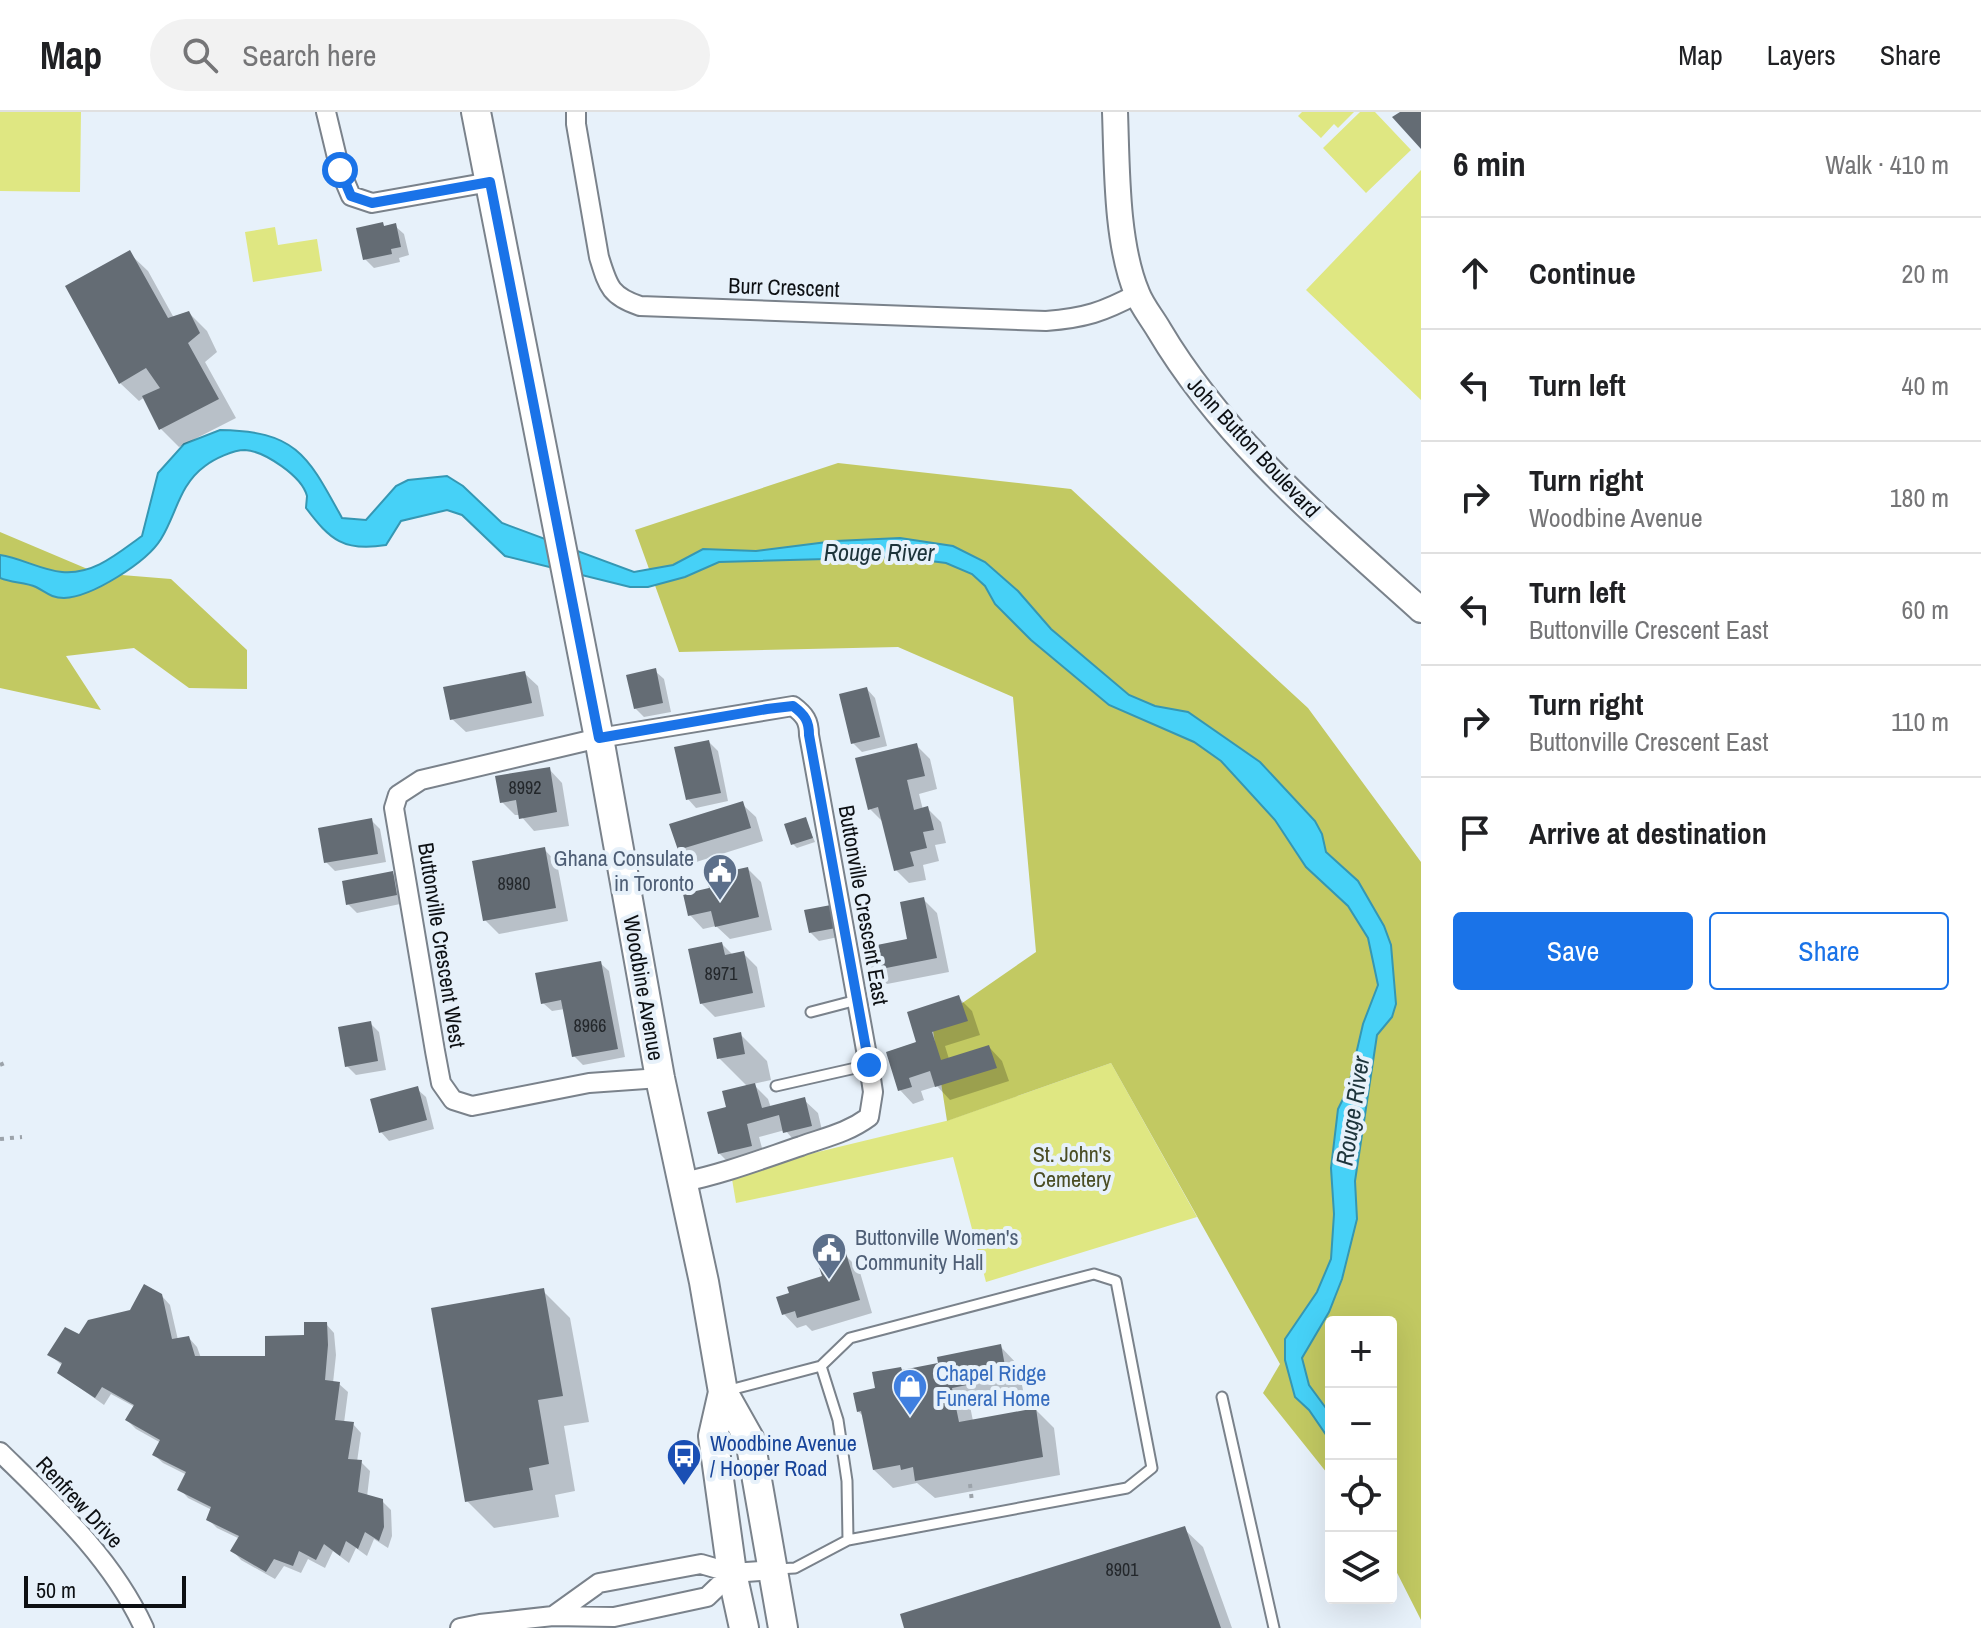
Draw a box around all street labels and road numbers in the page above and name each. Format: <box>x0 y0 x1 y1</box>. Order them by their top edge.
street label: Burr Crescent <box>728 270 840 304</box>
street label: John Button Boulevard <box>1181 370 1327 524</box>
street label: Buttonville Crescent East <box>832 803 896 1007</box>
street label: Buttonville Crescent West <box>411 840 473 1050</box>
street label: Woodbine Avenue <box>616 913 672 1063</box>
street label: Renfrew Drive <box>30 1450 130 1554</box>

